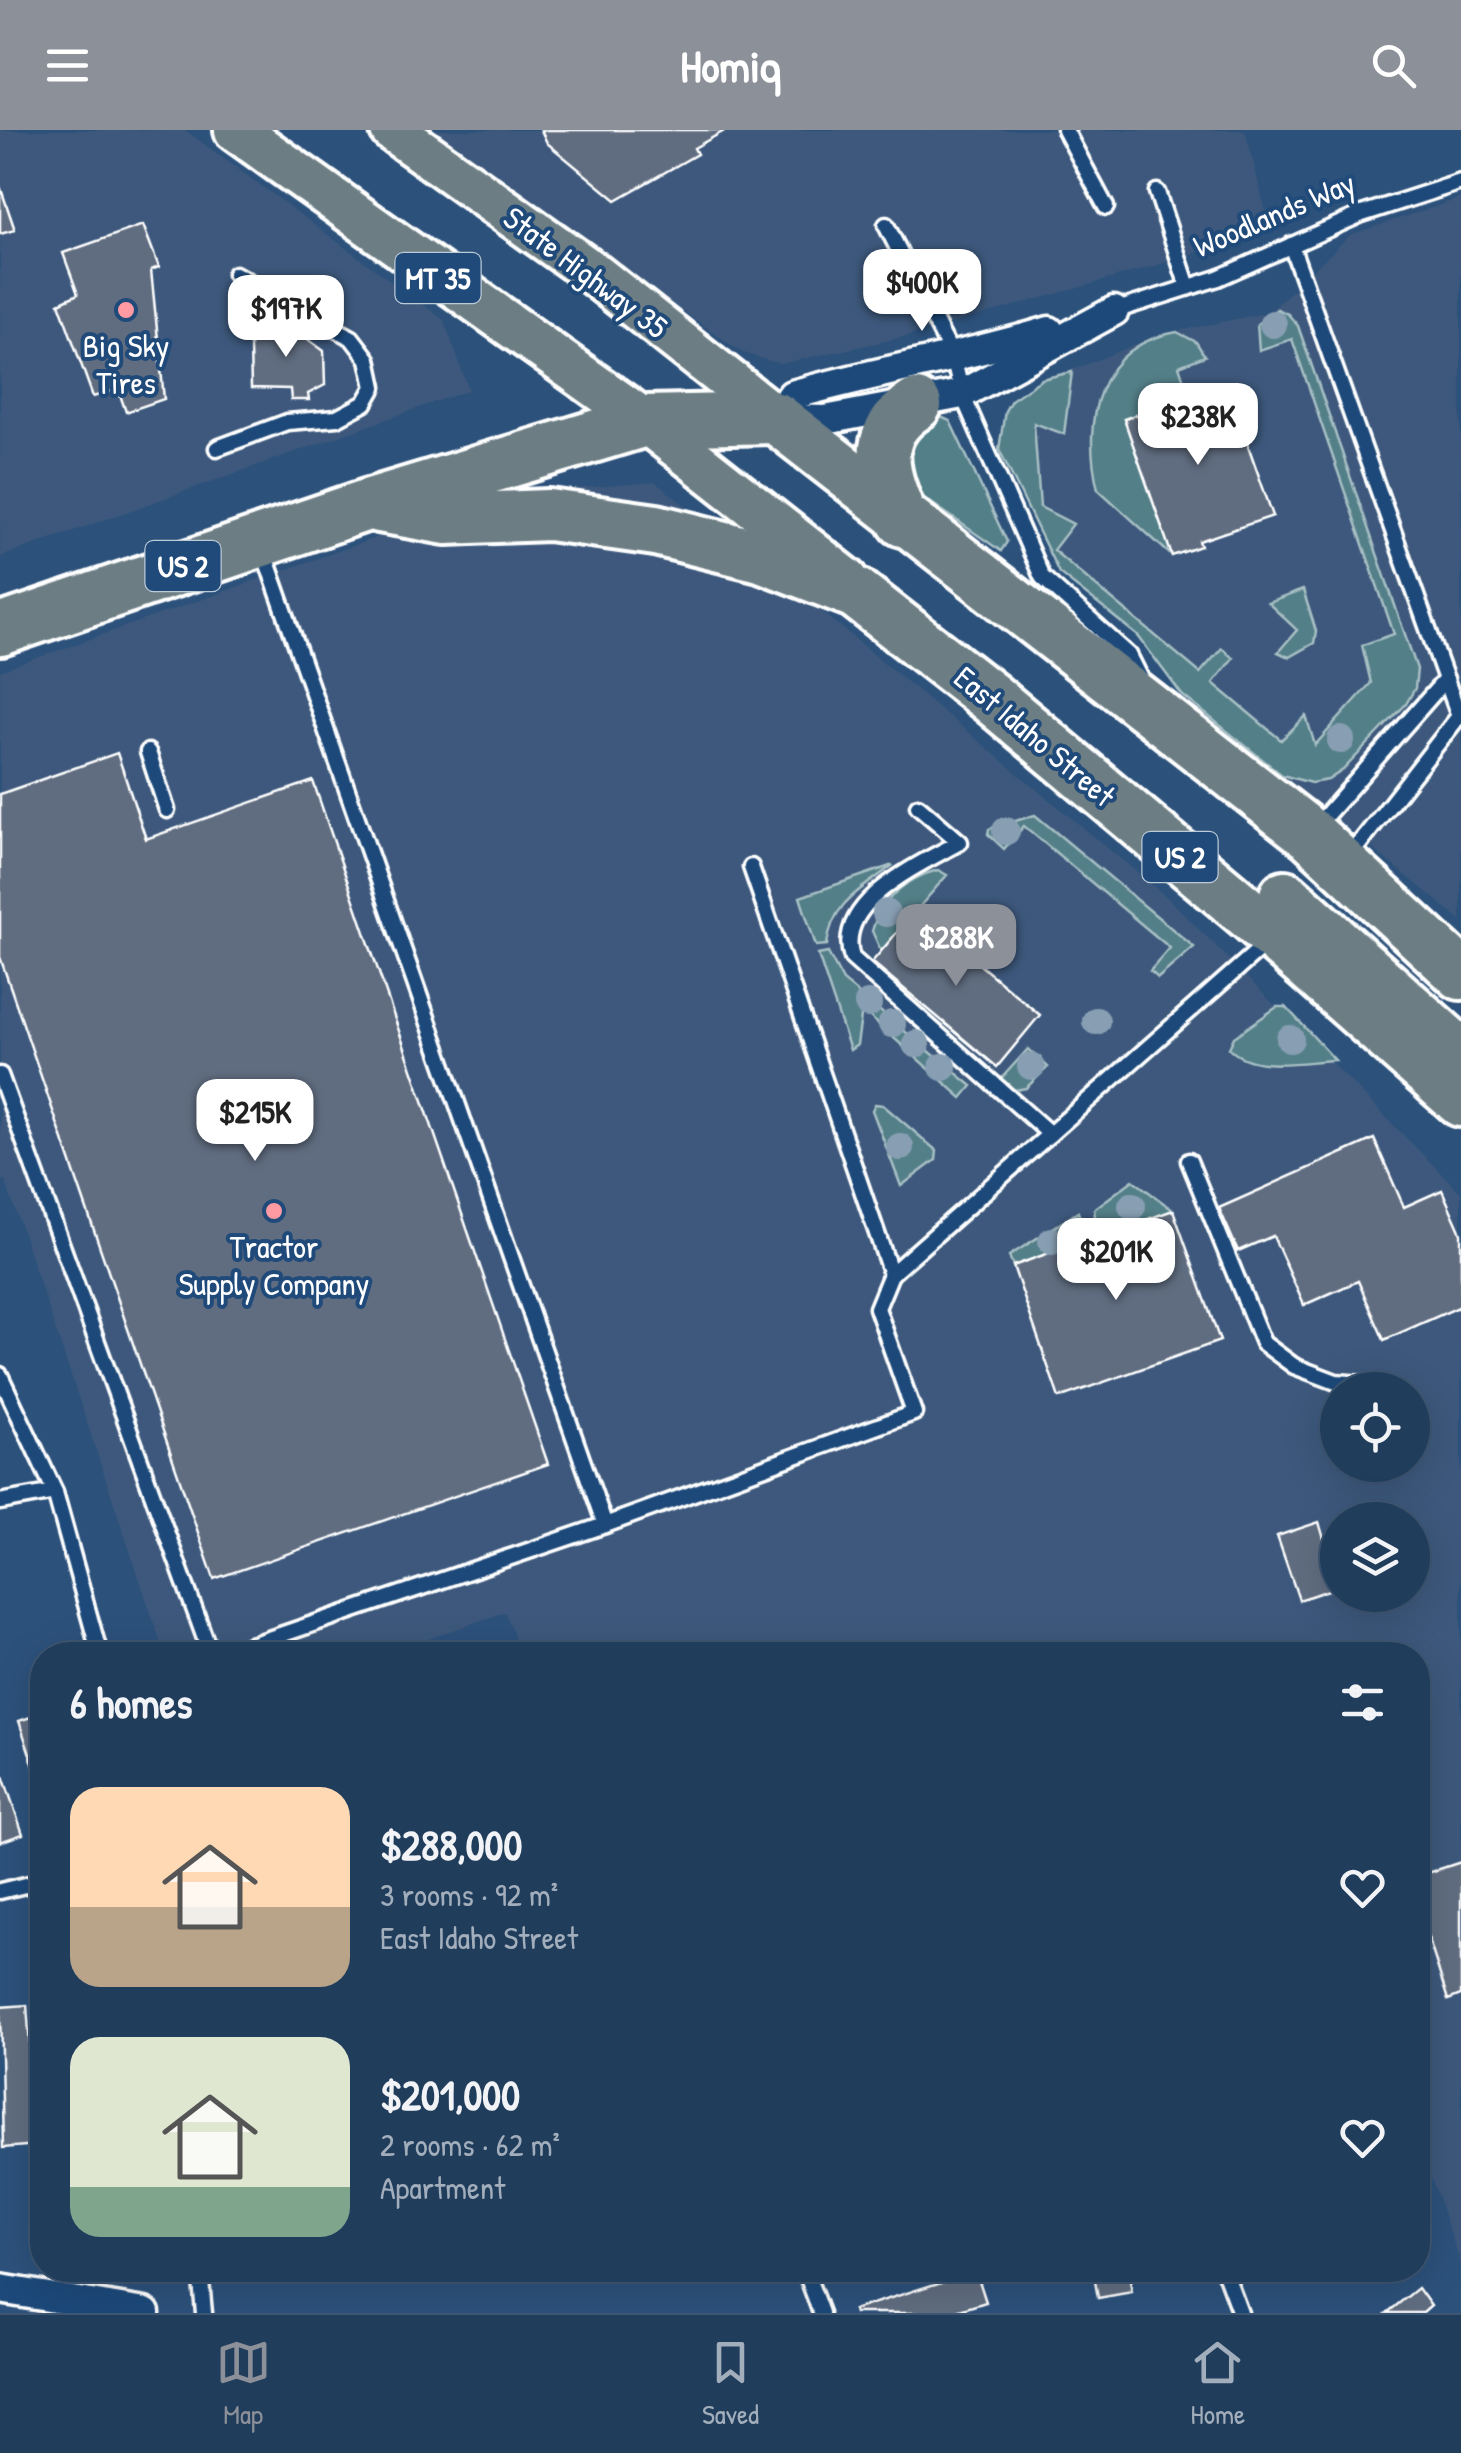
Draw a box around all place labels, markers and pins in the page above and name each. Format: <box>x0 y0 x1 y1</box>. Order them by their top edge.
pin: $400K <box>852 249 992 334</box>
pin: $197K <box>216 275 356 360</box>
marker: Big Sky Tires <box>115 299 137 321</box>
place label: Big Sky Tires <box>83 324 169 404</box>
pin: $238K <box>1128 383 1268 468</box>
pin: $288K <box>886 904 1026 989</box>
pin: $215K <box>185 1079 325 1164</box>
marker: Tractor Supply Company <box>263 1200 285 1222</box>
pin: $201K <box>1046 1218 1186 1303</box>
place label: Tractor Supply Company <box>179 1225 369 1305</box>

